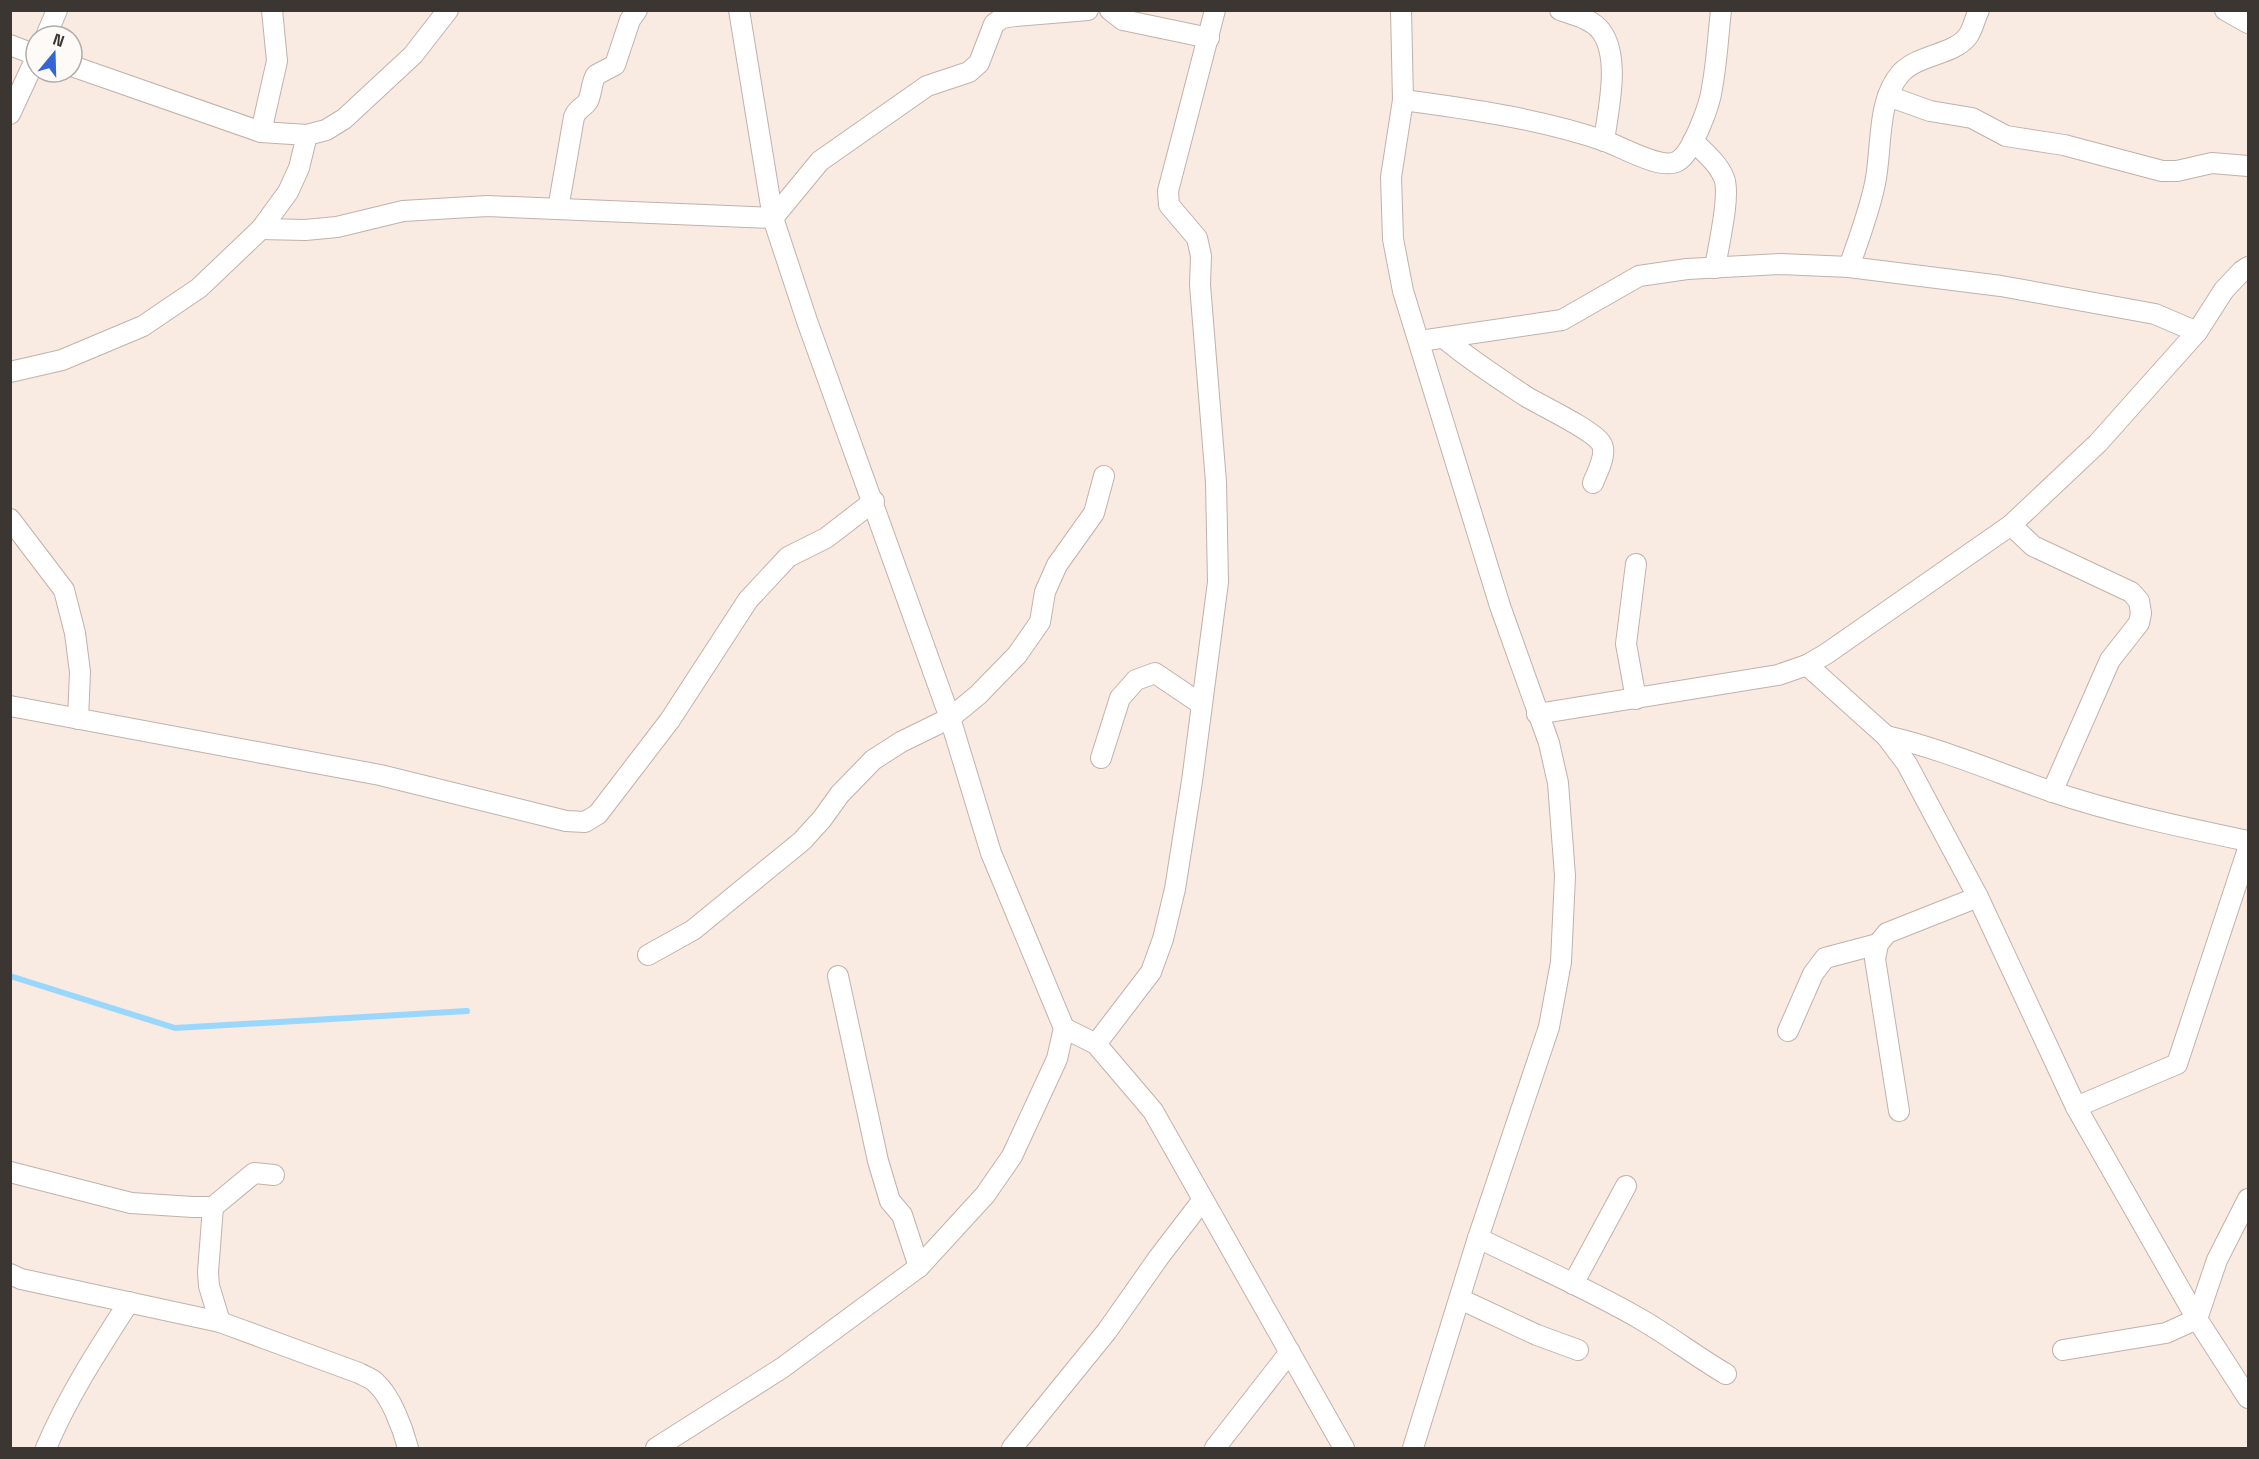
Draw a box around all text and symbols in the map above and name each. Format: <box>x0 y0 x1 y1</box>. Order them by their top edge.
north arrow <box>24 24 84 84</box>
text: N <box>50 29 67 52</box>

